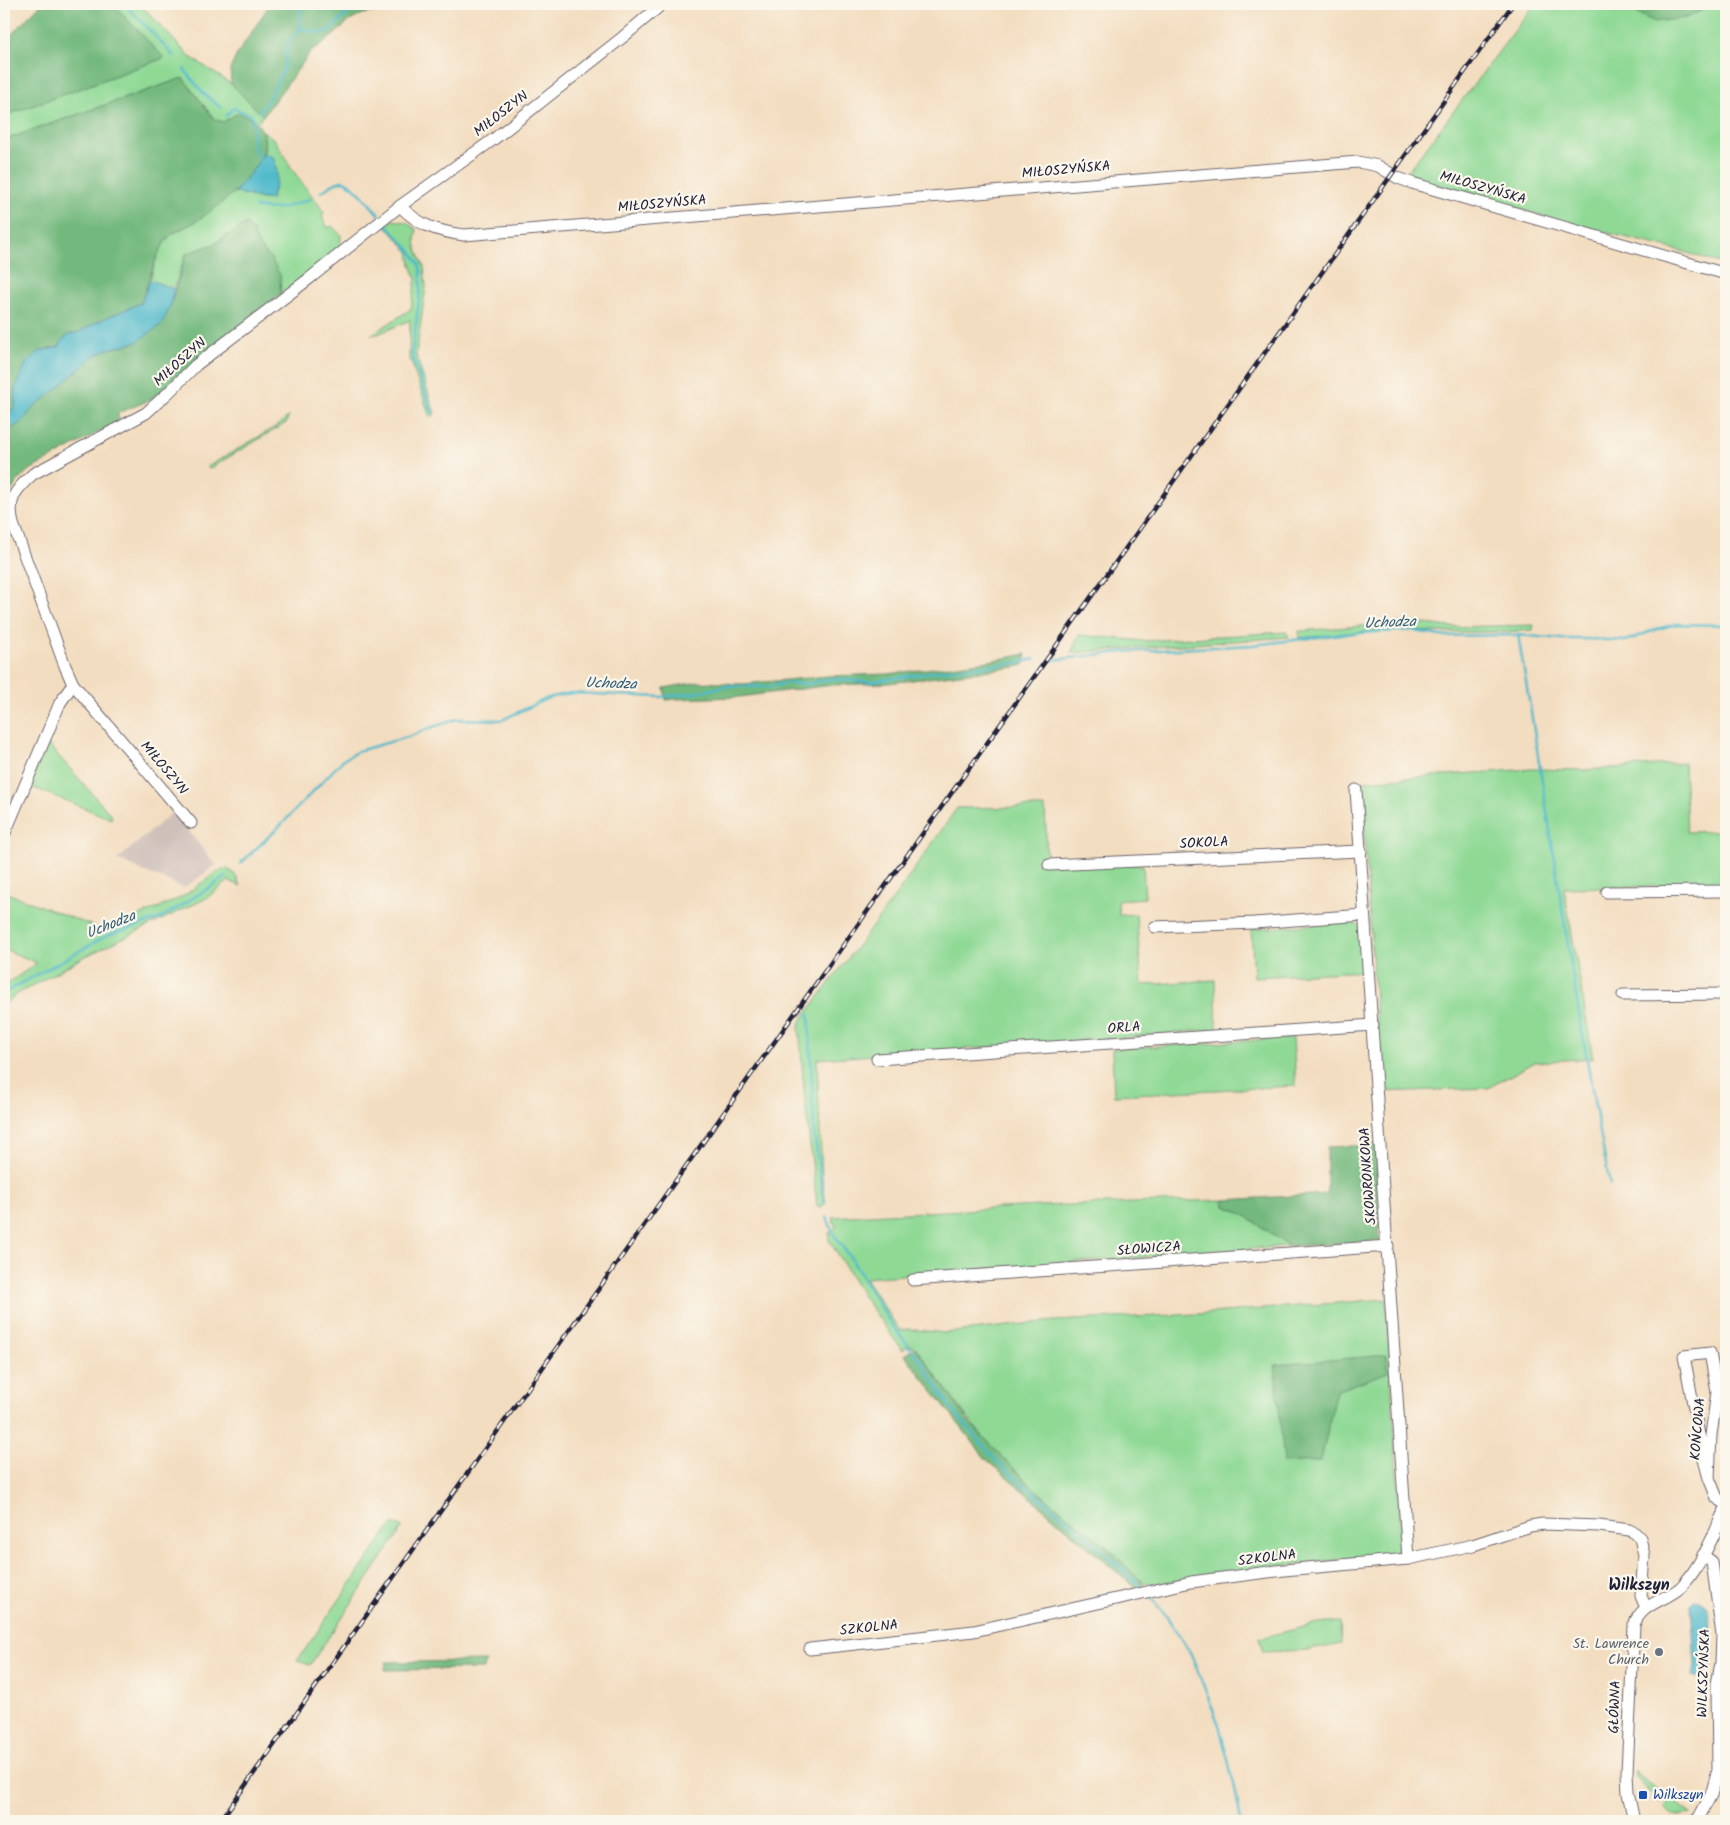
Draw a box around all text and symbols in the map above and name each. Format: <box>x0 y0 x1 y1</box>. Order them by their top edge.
street label: MIŁOSZYN <box>469 85 534 143</box>
street label: MIŁOSZYŃSKA <box>1021 155 1111 185</box>
street label: MIŁOSZYŃSKA <box>1437 165 1529 211</box>
street label: MIŁOSZYŃSKA <box>617 189 707 219</box>
street label: MIŁOSZYN <box>149 332 212 392</box>
water label: Uchodza <box>1364 610 1417 636</box>
water label: Uchodza <box>585 671 638 697</box>
street label: MIŁOSZYN <box>135 736 194 800</box>
street label: SOKOLA <box>1179 831 1229 855</box>
water label: Uchodza <box>83 904 140 946</box>
street label: ORLA <box>1107 1016 1141 1040</box>
street label: SKOWRONKOWA <box>1354 1126 1382 1226</box>
street label: SŁOWICZA <box>1116 1236 1182 1262</box>
street label: KOŃCOWA <box>1684 1397 1712 1461</box>
street label: SZKOLNA <box>1237 1544 1297 1572</box>
district label: Wilkszyn <box>1608 1573 1670 1598</box>
street label: SZKOLNA <box>839 1614 899 1642</box>
street label: WILKSZYŃSKA <box>1691 1628 1717 1718</box>
place label: St. Lawrence Church <box>1573 1633 1650 1671</box>
marker: St. Lawrence Church <box>1653 1646 1665 1658</box>
street label: GŁÓWNA <box>1603 1680 1627 1734</box>
place label: Wilkszyn <box>1653 1784 1703 1806</box>
marker: Wilkszyn <box>1637 1789 1649 1801</box>

